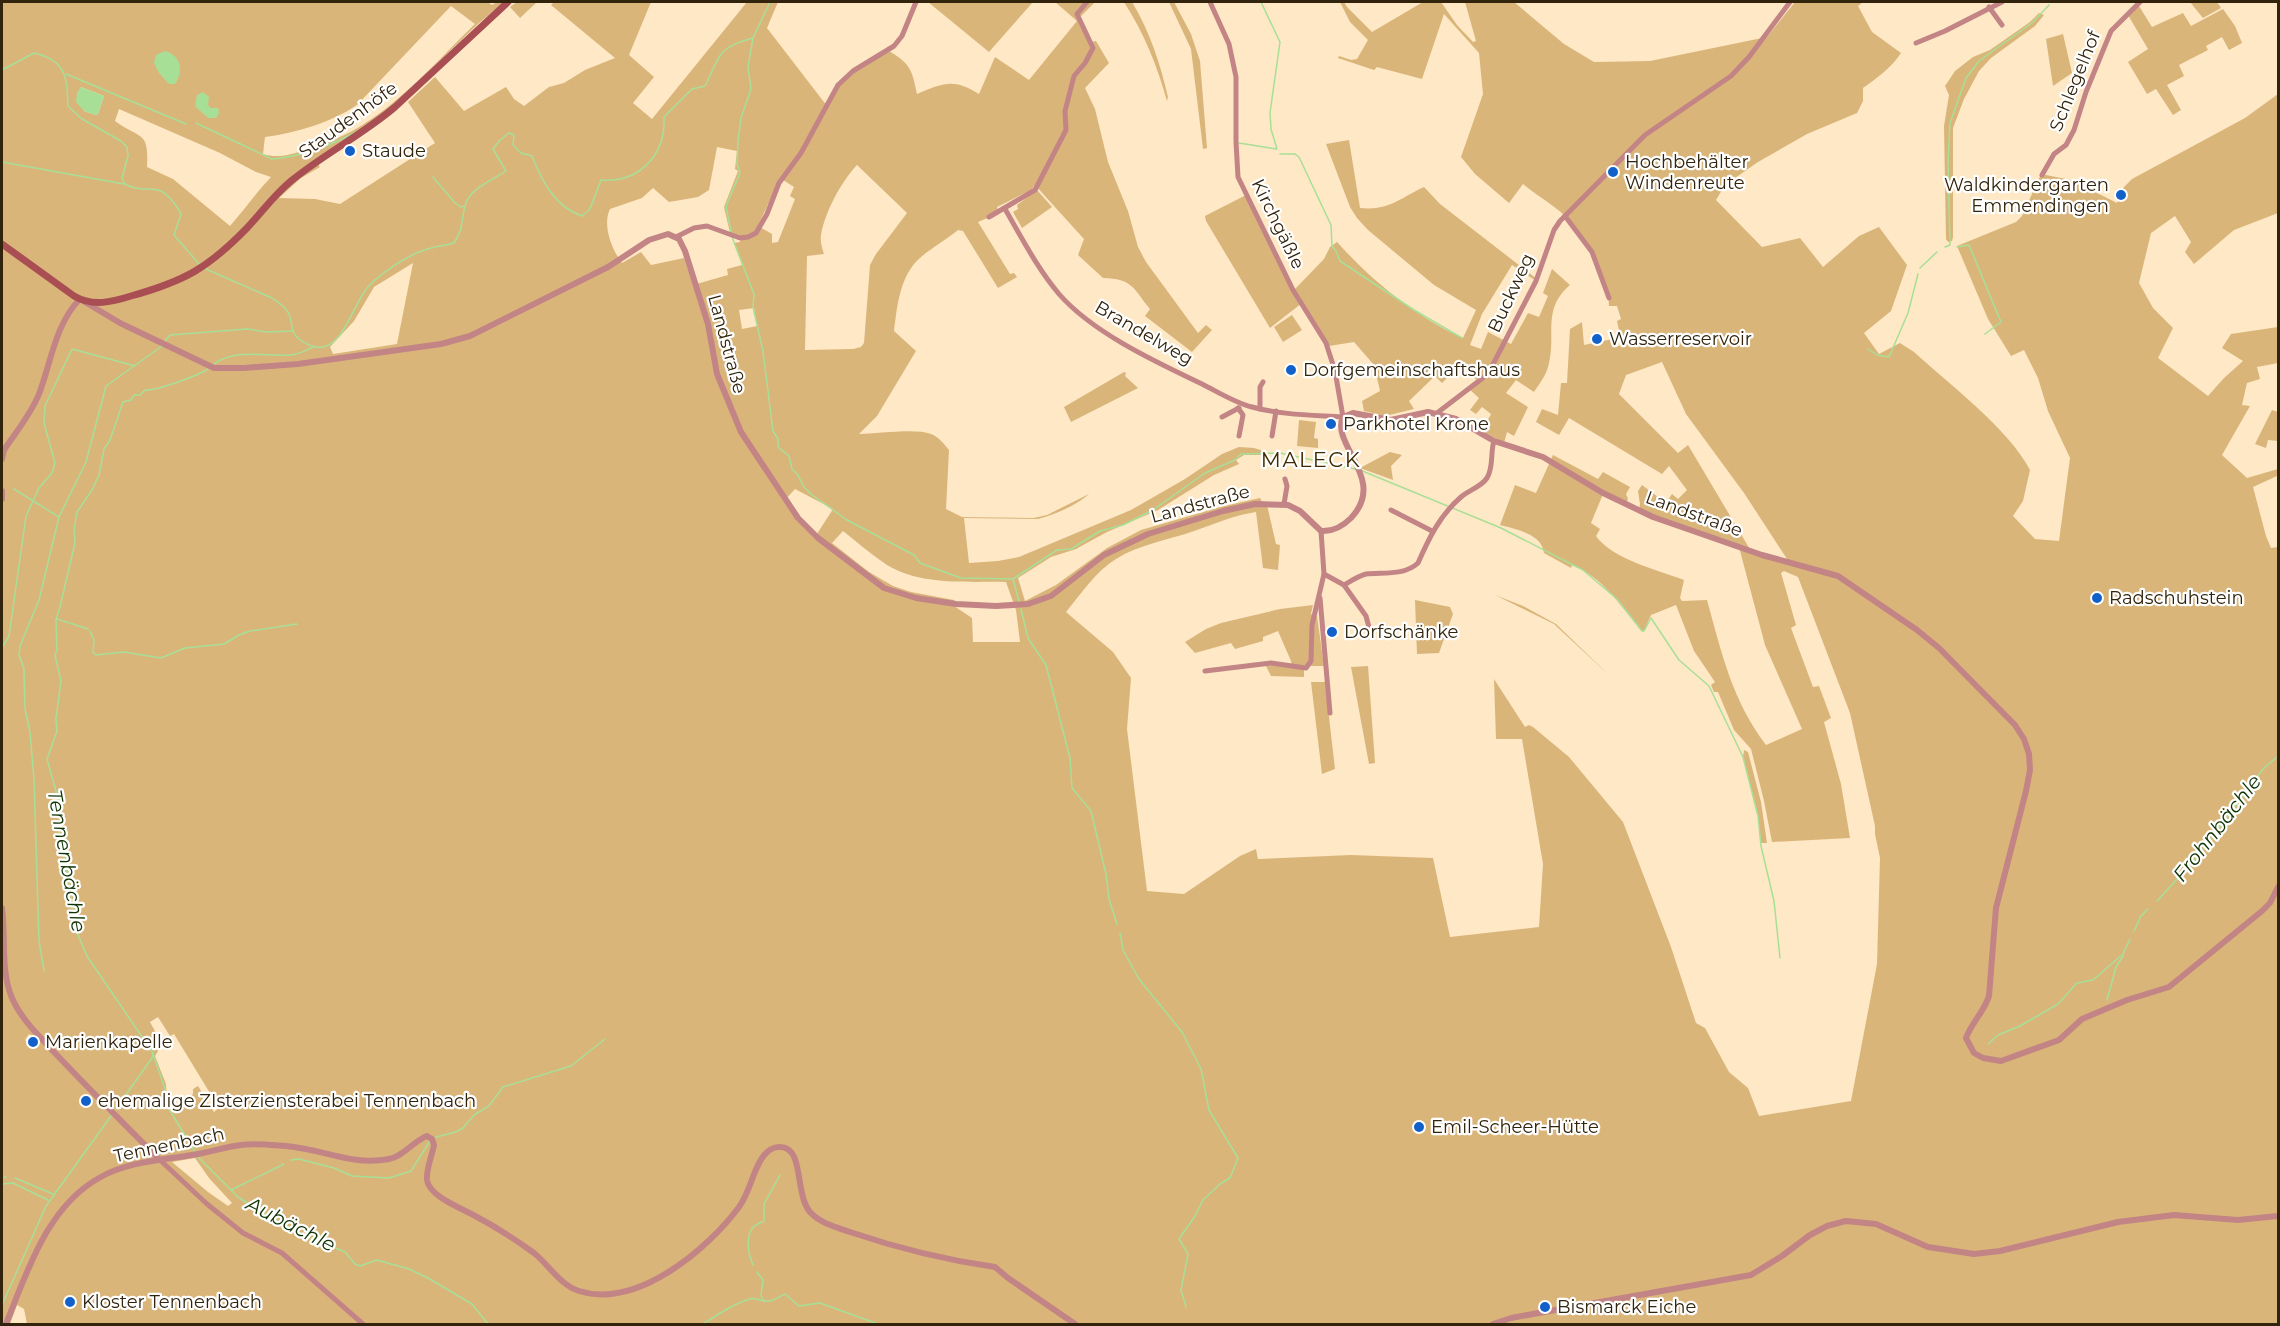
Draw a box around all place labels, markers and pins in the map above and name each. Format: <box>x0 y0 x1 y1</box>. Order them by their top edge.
place label: Staude <box>362 140 426 162</box>
marker: Staude <box>343 144 357 158</box>
place label: Hochbehälter Windenreute <box>1625 151 1749 194</box>
marker: Hochbehälter Windenreute <box>1606 165 1620 179</box>
place label: Waldkindergarten Emmendingen <box>1944 174 2109 217</box>
marker: Waldkindergarten Emmendingen <box>2114 188 2128 202</box>
place label: Wasserreservoir <box>1609 328 1752 350</box>
marker: Wasserreservoir <box>1590 332 1604 346</box>
place label: Dorfgemeinschaftshaus <box>1303 359 1520 381</box>
marker: Dorfgemeinschaftshaus <box>1284 363 1298 377</box>
place label: Parkhotel Krone <box>1343 413 1489 435</box>
marker: Parkhotel Krone <box>1324 417 1338 431</box>
place label: Radschuhstein <box>2109 587 2244 609</box>
marker: Radschuhstein <box>2090 591 2104 605</box>
place label: Dorfschänke <box>1344 621 1459 643</box>
marker: Dorfschänke <box>1325 625 1339 639</box>
place label: Marienkapelle <box>45 1031 173 1053</box>
marker: Marienkapelle <box>26 1035 40 1049</box>
place label: ehemalige ZIsterziensterabei Tennenbach <box>98 1090 476 1112</box>
marker: ehemalige ZIsterziensterabei Tennenbach <box>79 1094 93 1108</box>
place label: Emil-Scheer-Hütte <box>1431 1116 1599 1138</box>
marker: Emil-Scheer-Hütte <box>1412 1120 1426 1134</box>
place label: Kloster Tennenbach <box>82 1291 262 1313</box>
marker: Kloster Tennenbach <box>63 1295 77 1309</box>
place label: Bismarck Eiche <box>1557 1296 1696 1318</box>
marker: Bismarck Eiche <box>1538 1300 1552 1314</box>

